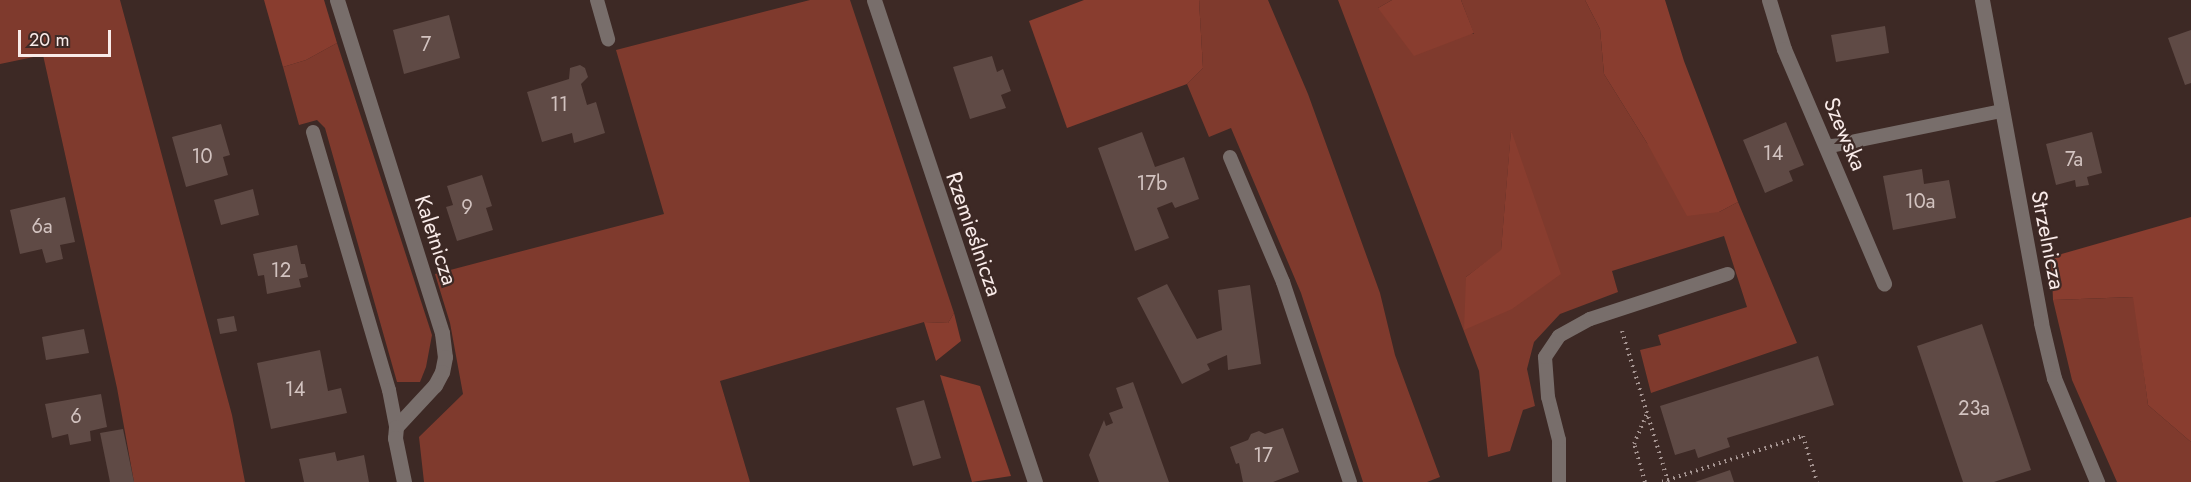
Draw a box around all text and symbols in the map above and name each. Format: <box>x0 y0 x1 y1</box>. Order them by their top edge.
scale bar <box>21 18 114 56</box>
text: 20 m <box>29 27 69 53</box>
house number: 7 <box>421 32 431 56</box>
house number: 11 <box>550 92 568 116</box>
street label: Szewska <box>1818 93 1872 175</box>
house number: 14 <box>1763 141 1783 165</box>
house number: 10 <box>192 144 212 168</box>
house number: 7a <box>2065 147 2083 171</box>
street label: Rzemieślnicza <box>940 168 1008 300</box>
house number: 17b <box>1137 171 1167 195</box>
street label: Strzelnicza <box>2025 188 2071 292</box>
house number: 10a <box>1905 189 1935 213</box>
street label: Kaletnicza <box>409 192 463 288</box>
house number: 9 <box>461 195 473 219</box>
house number: 6a <box>31 214 53 238</box>
house number: 12 <box>271 258 291 282</box>
house number: 14 <box>285 377 305 401</box>
house number: 23a <box>1958 396 1990 420</box>
house number: 6 <box>70 404 82 428</box>
house number: 17 <box>1253 443 1273 467</box>

